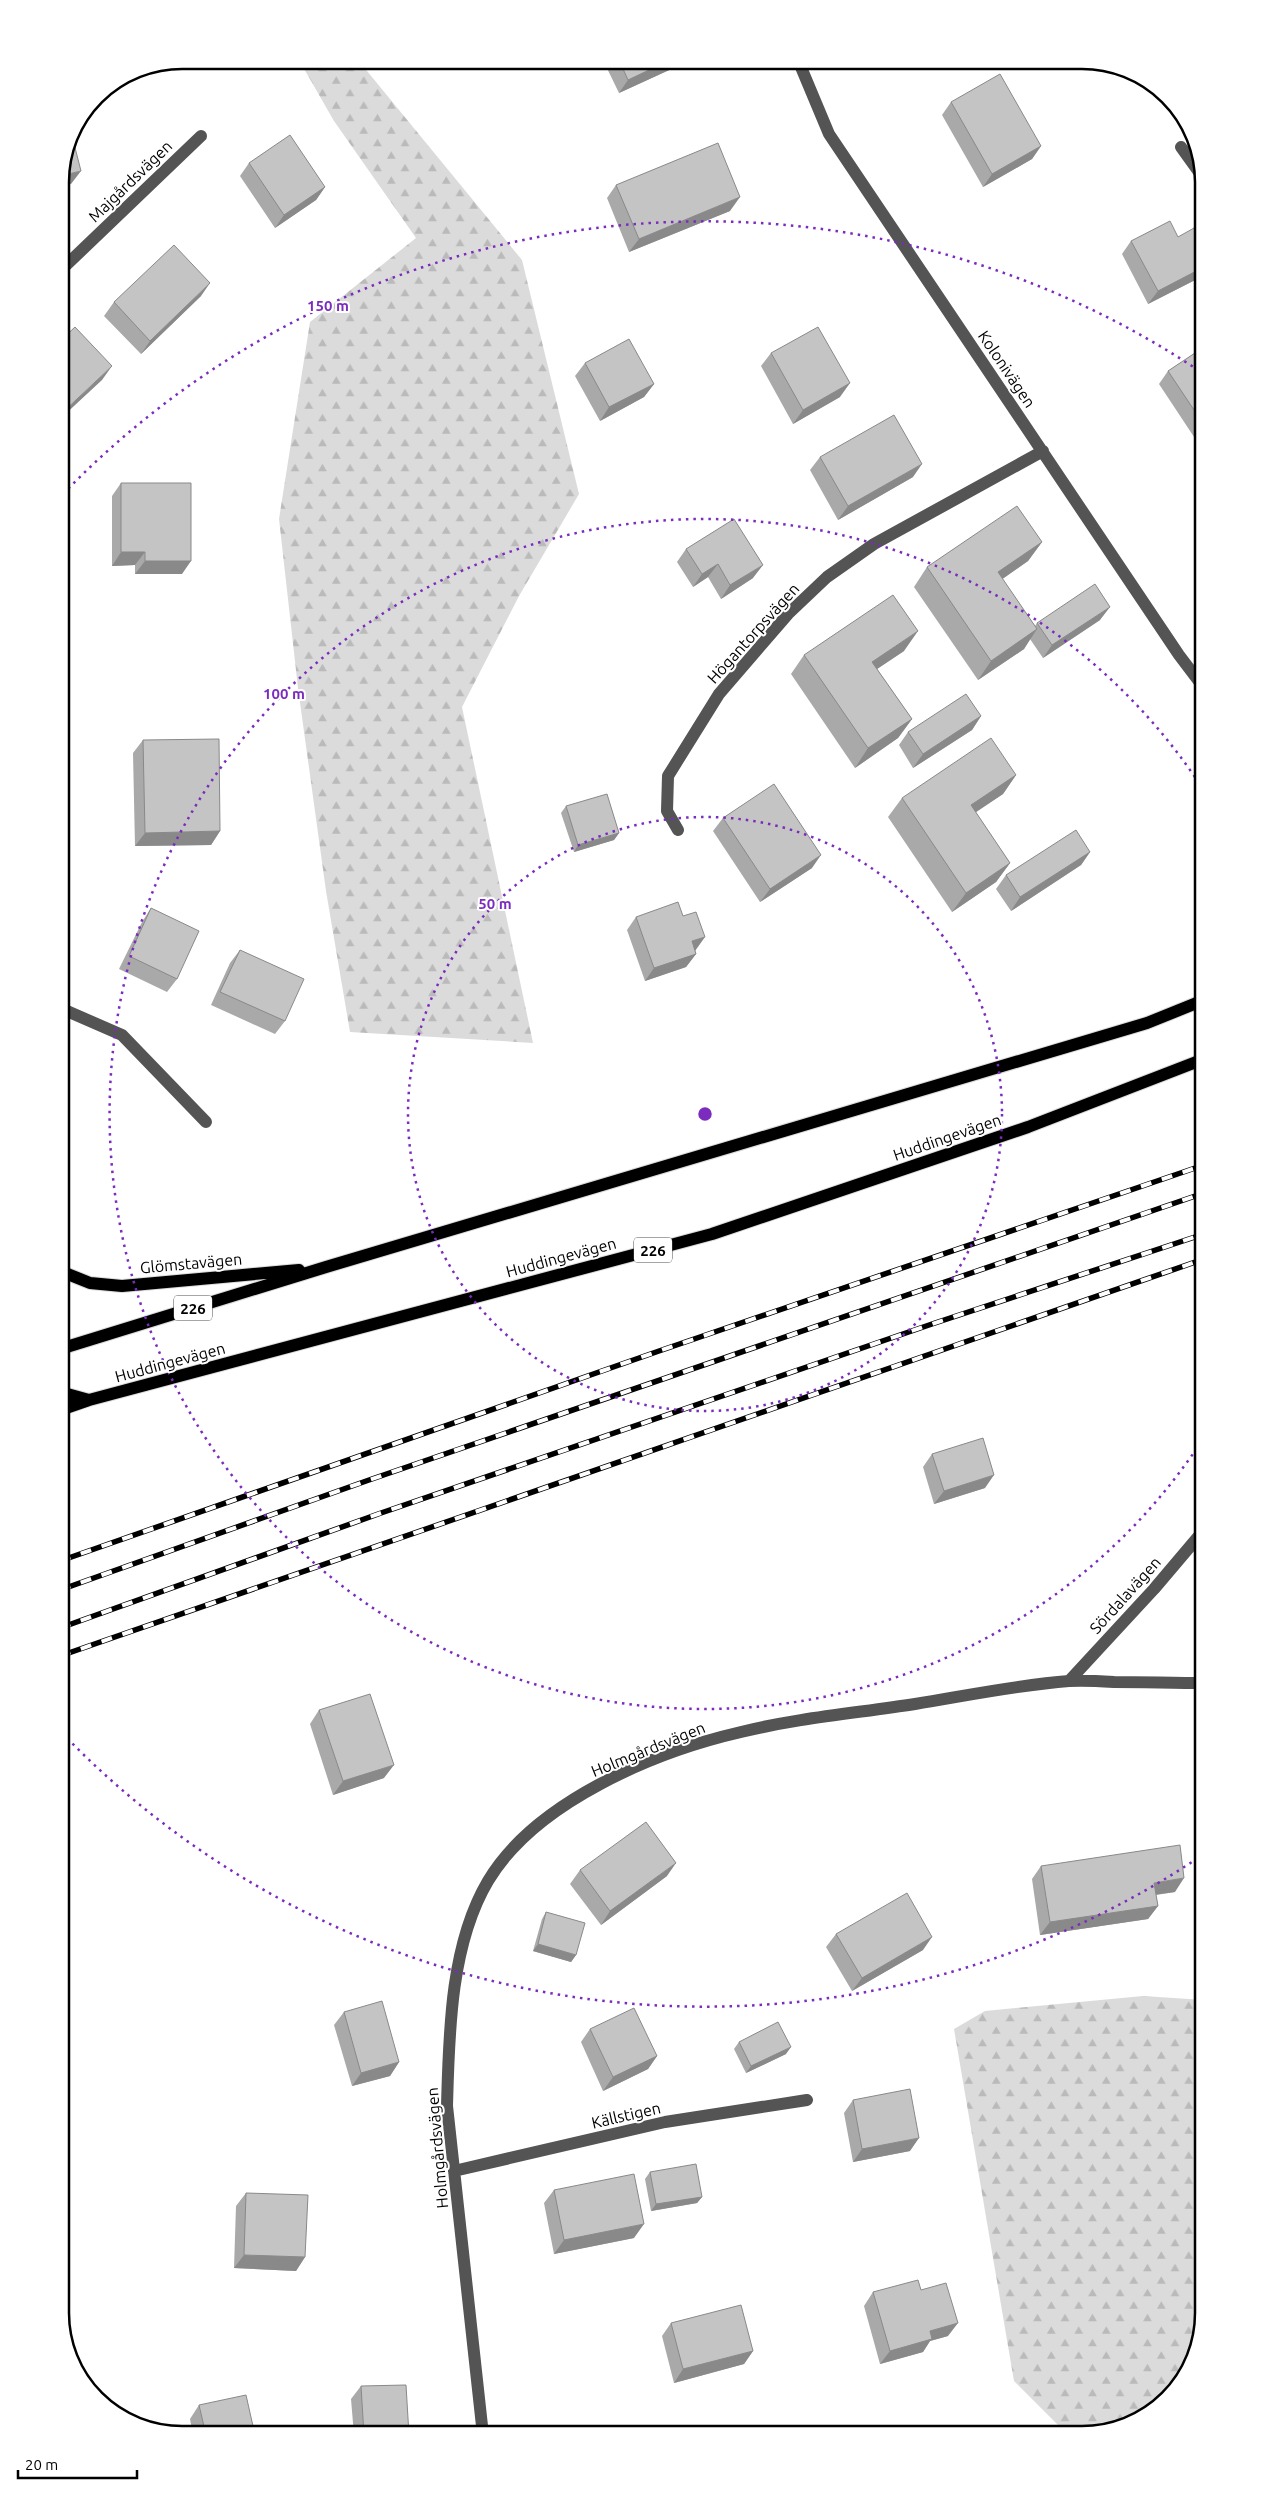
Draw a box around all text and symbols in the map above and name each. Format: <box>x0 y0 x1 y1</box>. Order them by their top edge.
street label: Majgårdsvägen <box>85 137 175 225</box>
text: 150 m <box>307 297 349 314</box>
street label: Kolonivägen <box>975 327 1039 411</box>
street label: Högantorpsvägen <box>703 579 803 687</box>
text: 100 m <box>263 685 305 702</box>
text: 50 m <box>478 895 512 912</box>
centre of rings <box>696 1105 714 1123</box>
street label: Huddingevägen <box>891 1110 1003 1164</box>
street label: Huddingevägen <box>504 1234 618 1280</box>
road number: 226 <box>634 1238 672 1262</box>
street label: Glömstavägen <box>139 1250 243 1276</box>
road number: 226 <box>174 1296 212 1320</box>
street label: Huddingevägen <box>113 1339 227 1385</box>
street label: Sördalavägen <box>1086 1553 1164 1637</box>
street label: Holmgårdsvägen <box>588 1718 708 1780</box>
street label: Holmgårdsvägen <box>423 2087 451 2209</box>
street label: Källstigen <box>590 2098 662 2132</box>
scale bar <box>18 2448 136 2480</box>
text: 20 m <box>25 2456 58 2473</box>

